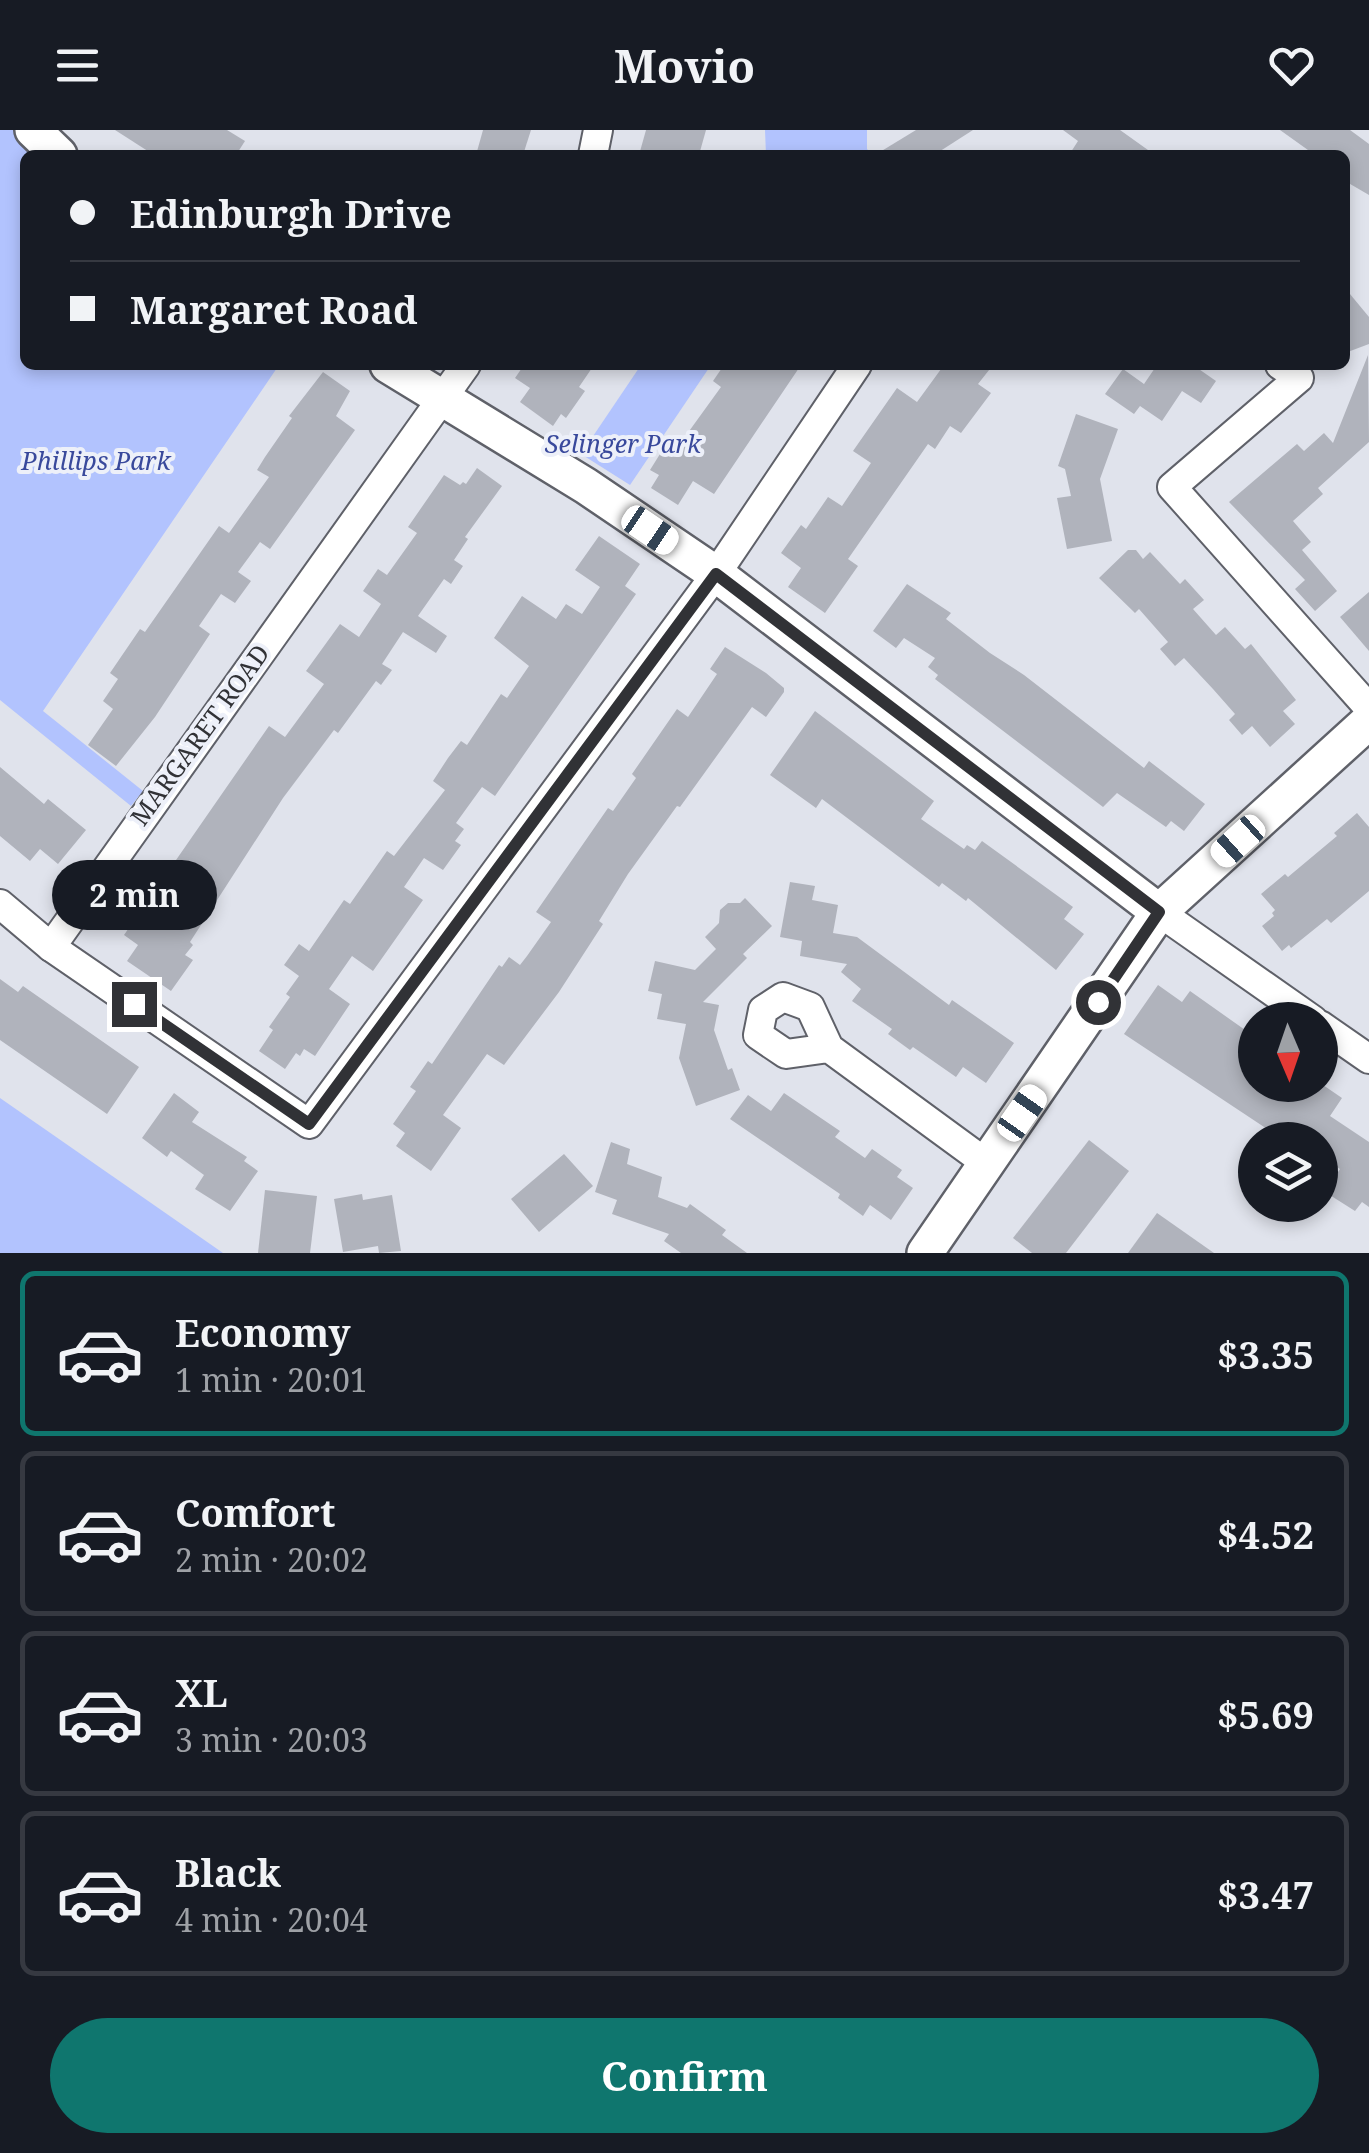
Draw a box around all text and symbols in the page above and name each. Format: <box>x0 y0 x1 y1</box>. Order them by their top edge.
text: Movio <box>614 35 755 96</box>
icon: menu <box>50 38 105 93</box>
icon: heart <box>1264 38 1319 93</box>
text: Edinburgh Drive <box>130 187 452 239</box>
text: Margaret Road <box>130 283 418 335</box>
park label: Selinger Park <box>545 426 702 460</box>
park label: Phillips Park <box>20 443 171 477</box>
car <box>617 501 683 559</box>
street label: MARGARET ROAD <box>122 637 276 832</box>
car <box>1206 810 1270 872</box>
callout: 2 min <box>52 859 216 929</box>
text: 2 min <box>89 873 180 916</box>
route start <box>1076 980 1121 1025</box>
route end <box>112 982 157 1027</box>
north arrow <box>1238 1002 1338 1102</box>
map controls <box>1238 1002 1338 1222</box>
car <box>993 1080 1051 1146</box>
button: layers <box>1238 1122 1338 1222</box>
text: Economy <box>175 1306 351 1358</box>
icon: car <box>55 1309 145 1399</box>
text: $3.35 <box>1217 1328 1314 1380</box>
text: 1 min · 20:01 <box>175 1358 368 1401</box>
text: Comfort <box>175 1486 335 1538</box>
icon: car <box>55 1489 145 1579</box>
text: $4.52 <box>1217 1508 1314 1560</box>
text: 2 min · 20:02 <box>175 1538 368 1581</box>
text: XL <box>175 1666 228 1718</box>
icon: car <box>55 1669 145 1759</box>
text: $5.69 <box>1217 1688 1314 1740</box>
text: 3 min · 20:03 <box>175 1718 368 1761</box>
text: Black <box>175 1846 281 1898</box>
icon: car <box>55 1849 145 1939</box>
text: $3.47 <box>1217 1868 1314 1920</box>
text: 4 min · 20:04 <box>175 1898 368 1941</box>
button: Confirm <box>50 2018 1319 2133</box>

